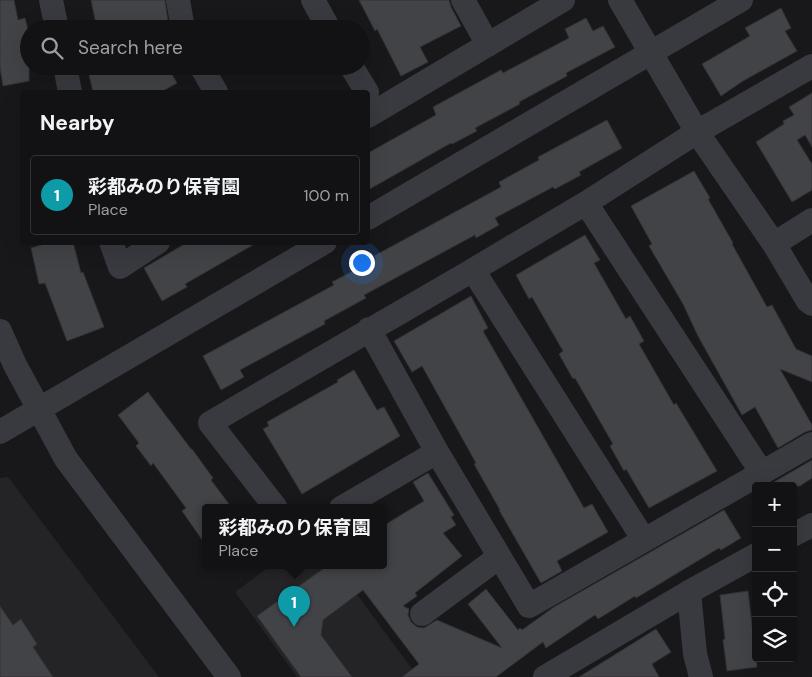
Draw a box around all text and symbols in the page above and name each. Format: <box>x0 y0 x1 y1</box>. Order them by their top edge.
search box <box>20 20 370 75</box>
icon: search <box>38 34 66 62</box>
text: Search here <box>78 35 183 60</box>
text: Nearby <box>40 109 114 137</box>
text: 彩都みのり保育園 <box>88 174 240 199</box>
text: 1 <box>54 185 60 206</box>
text: 100 m <box>304 185 349 206</box>
text: Place <box>88 199 128 220</box>
your location <box>349 250 375 276</box>
map controls <box>752 482 797 662</box>
button: + <box>752 482 797 527</box>
popup <box>202 504 387 569</box>
text: 彩都みのり保育園 <box>218 515 371 540</box>
button: − <box>752 527 797 572</box>
text: Place <box>218 540 258 561</box>
button: locate <box>752 572 797 617</box>
pin: 1 <box>278 586 310 627</box>
button: layers <box>752 617 797 662</box>

